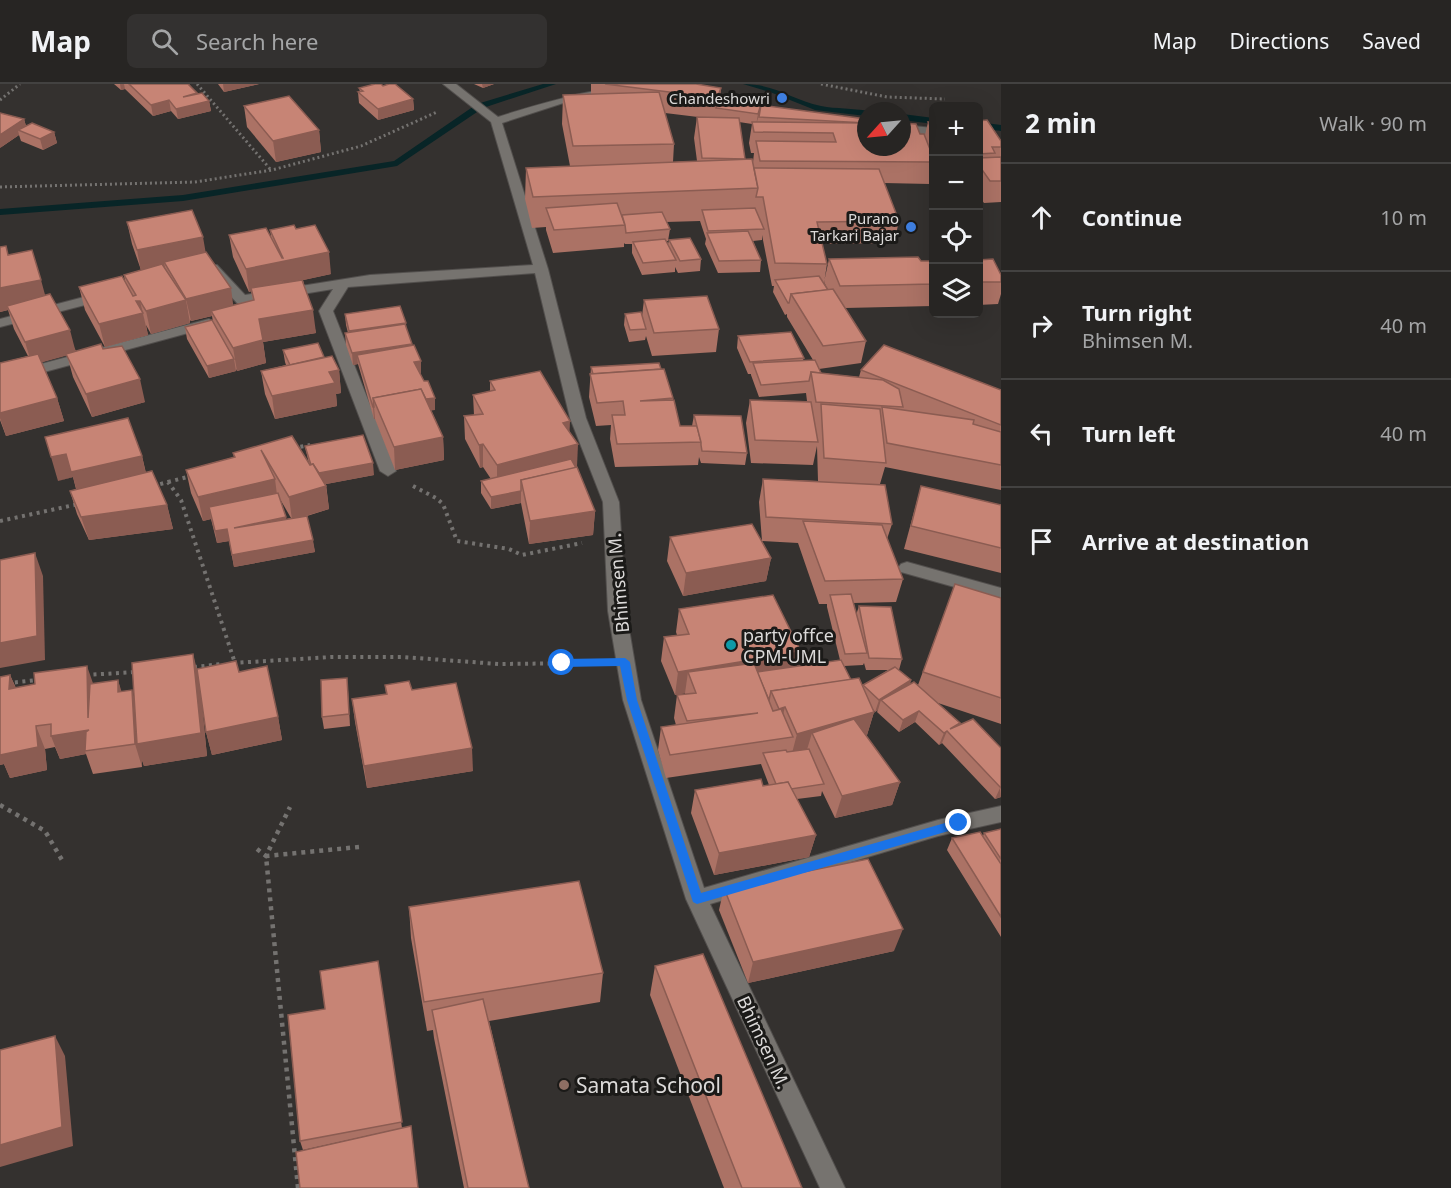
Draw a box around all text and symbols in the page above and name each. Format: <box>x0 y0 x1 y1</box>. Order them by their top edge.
search box <box>127 14 547 68</box>
text: Map <box>30 22 91 60</box>
icon: search <box>148 25 181 58</box>
text: Search here <box>196 26 318 56</box>
text: Map <box>1153 27 1197 55</box>
text: Directions <box>1230 27 1329 55</box>
text: Saved <box>1362 27 1421 55</box>
place label: Chandeshowri <box>669 88 770 108</box>
marker: Chandeshowri <box>775 91 789 105</box>
north arrow <box>857 102 911 156</box>
map controls <box>929 102 983 318</box>
button: + <box>929 102 983 156</box>
text: 2 min <box>1025 105 1097 141</box>
text: Walk · 90 m <box>1319 110 1427 137</box>
button: − <box>929 156 983 210</box>
icon: ahead <box>1025 201 1058 234</box>
text: Continue <box>1082 202 1182 232</box>
text: 10 m <box>1380 204 1427 231</box>
place label: Purano Tarkari Bajar <box>810 208 899 245</box>
button: locate <box>929 210 983 264</box>
marker: Purano Tarkari Bajar <box>904 220 918 234</box>
button: layers <box>929 264 983 318</box>
text: Turn right <box>1082 297 1192 327</box>
icon: right <box>1025 309 1058 342</box>
text: 40 m <box>1380 312 1427 339</box>
text: Bhimsen M. <box>1082 327 1193 354</box>
icon: left <box>1025 417 1058 450</box>
text: Turn left <box>1082 418 1176 448</box>
text: 40 m <box>1380 420 1427 447</box>
icon: arrive <box>1025 525 1058 558</box>
text: Arrive at destination <box>1082 526 1309 556</box>
street label: Bhimsen M. <box>602 532 634 634</box>
place label: party offce CPM-UML <box>743 623 834 668</box>
marker: party offce CPM-UML <box>724 638 738 652</box>
route start <box>548 649 574 675</box>
route end <box>945 809 971 835</box>
street label: Bhimsen M. <box>732 992 796 1092</box>
place label: Samata School <box>576 1071 721 1099</box>
marker: Samata School <box>557 1078 571 1092</box>

